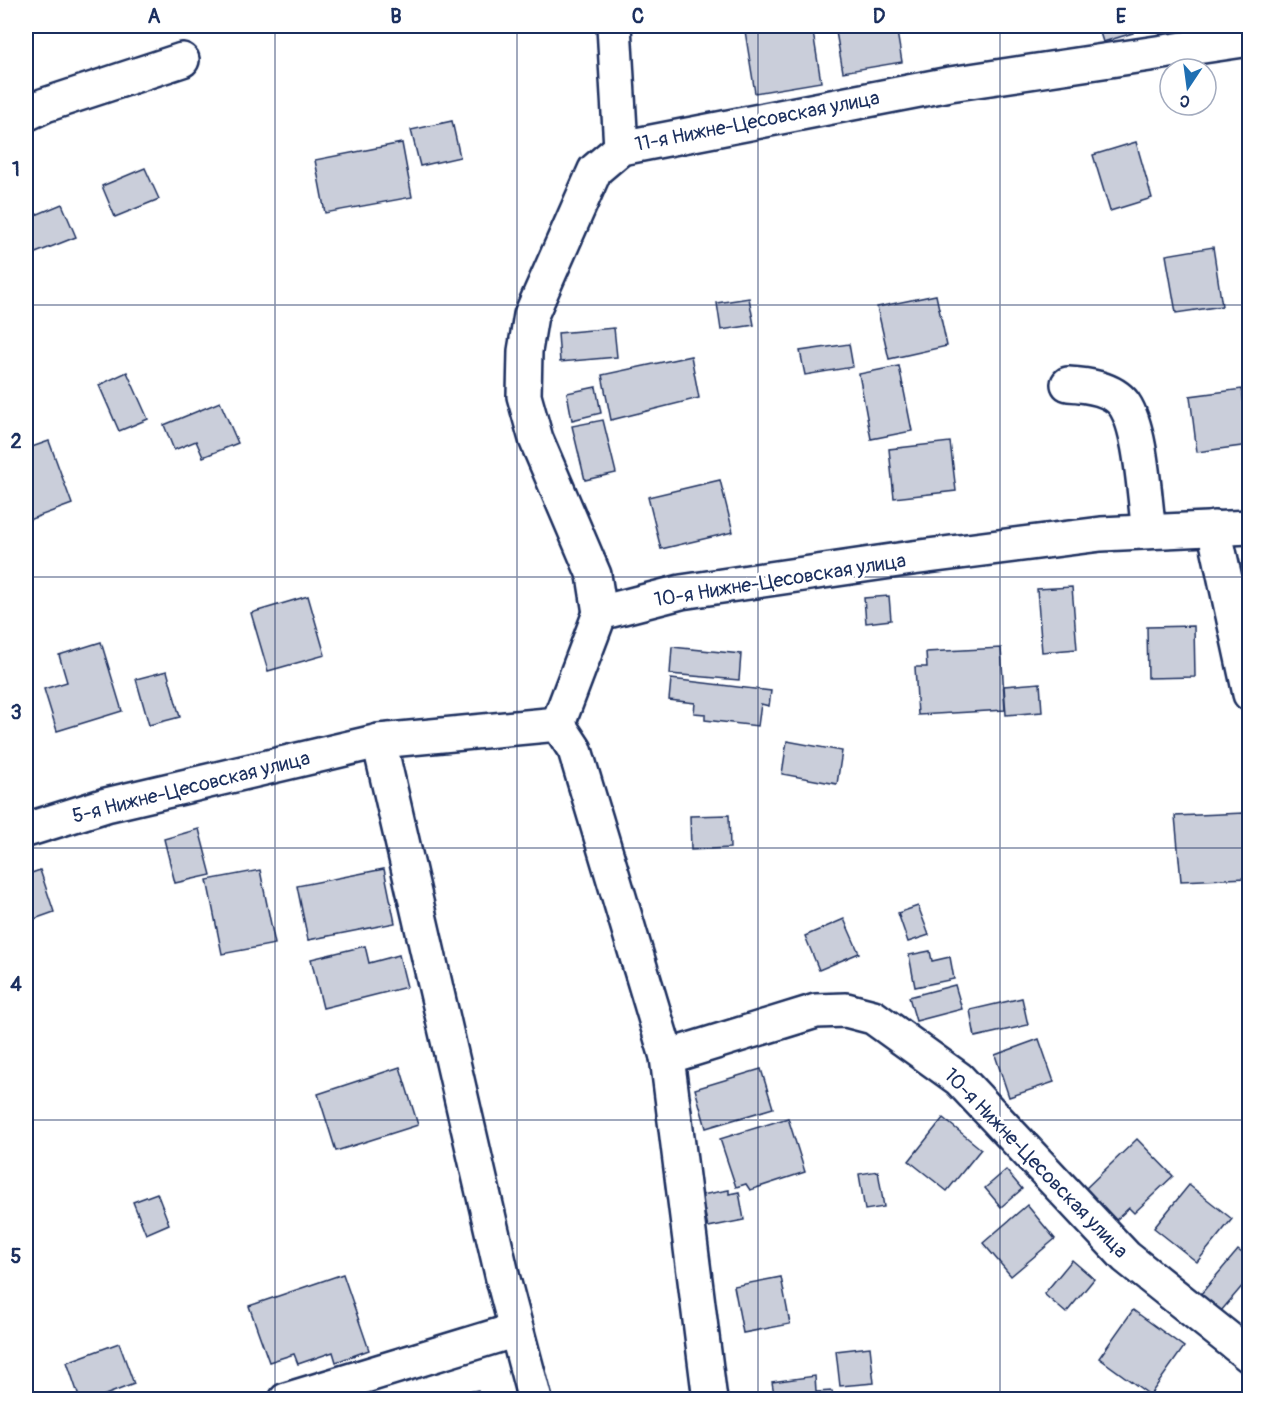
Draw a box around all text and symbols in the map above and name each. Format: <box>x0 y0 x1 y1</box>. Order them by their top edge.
text: A <box>148 4 161 29</box>
text: B <box>390 4 402 29</box>
text: C <box>632 4 644 29</box>
text: D <box>873 4 886 29</box>
text: E <box>1116 4 1127 29</box>
north arrow <box>1158 57 1218 117</box>
street label: 11-я Нижне-Цесовская улица <box>633 85 881 157</box>
text: С <box>1178 90 1192 111</box>
text: 1 <box>12 157 20 182</box>
text: 2 <box>10 429 22 454</box>
street label: 10-я Нижне-Цесовская улица <box>652 548 908 612</box>
text: 3 <box>10 700 22 725</box>
street label: 5-я Нижне-Цесовская улица <box>70 745 312 829</box>
text: 4 <box>10 972 22 997</box>
street label: 10-я Нижне-Цесовская улица <box>939 1063 1133 1263</box>
text: 5 <box>11 1244 22 1269</box>

